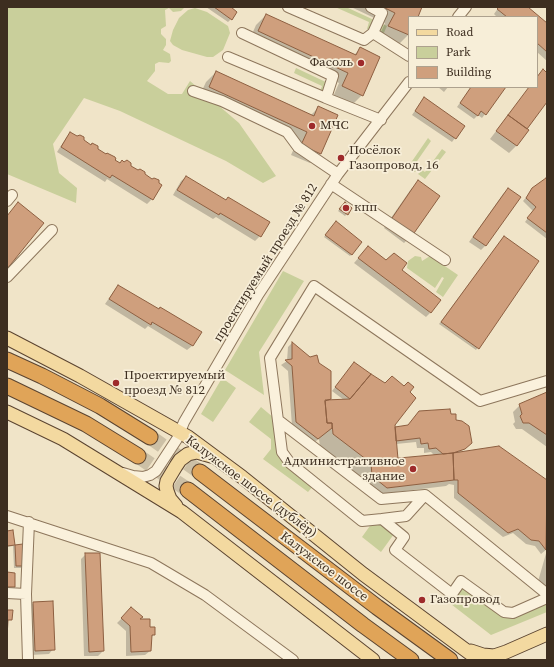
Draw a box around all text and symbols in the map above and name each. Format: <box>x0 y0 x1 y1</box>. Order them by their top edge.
legend <box>408 16 538 88</box>
text: Road <box>446 24 473 40</box>
text: Park <box>446 44 471 60</box>
place label: Фасоль <box>310 55 353 71</box>
marker: Фасоль <box>356 58 366 68</box>
text: Building <box>446 64 491 80</box>
place label: МЧС <box>320 118 349 134</box>
marker: МЧС <box>307 121 317 131</box>
place label: Посёлок Газопровод, 16 <box>349 143 439 174</box>
marker: Посёлок Газопровод, 16 <box>336 153 346 163</box>
street label: проектируемый проезд № 812 <box>211 181 321 345</box>
place label: кпп <box>354 200 377 216</box>
marker: кпп <box>341 203 351 213</box>
place label: Проектируемый проезд № 812 <box>124 368 225 399</box>
marker: Проектируемый проезд № 812 <box>111 378 121 388</box>
street label: Калужское шоссе (дублёр) <box>182 433 320 541</box>
place label: Административное здание <box>284 454 405 485</box>
marker: Административное здание <box>408 464 418 474</box>
street label: Калужское шоссе <box>277 529 371 605</box>
place label: Газопровод <box>430 592 500 608</box>
marker: Газопровод <box>417 595 427 605</box>

